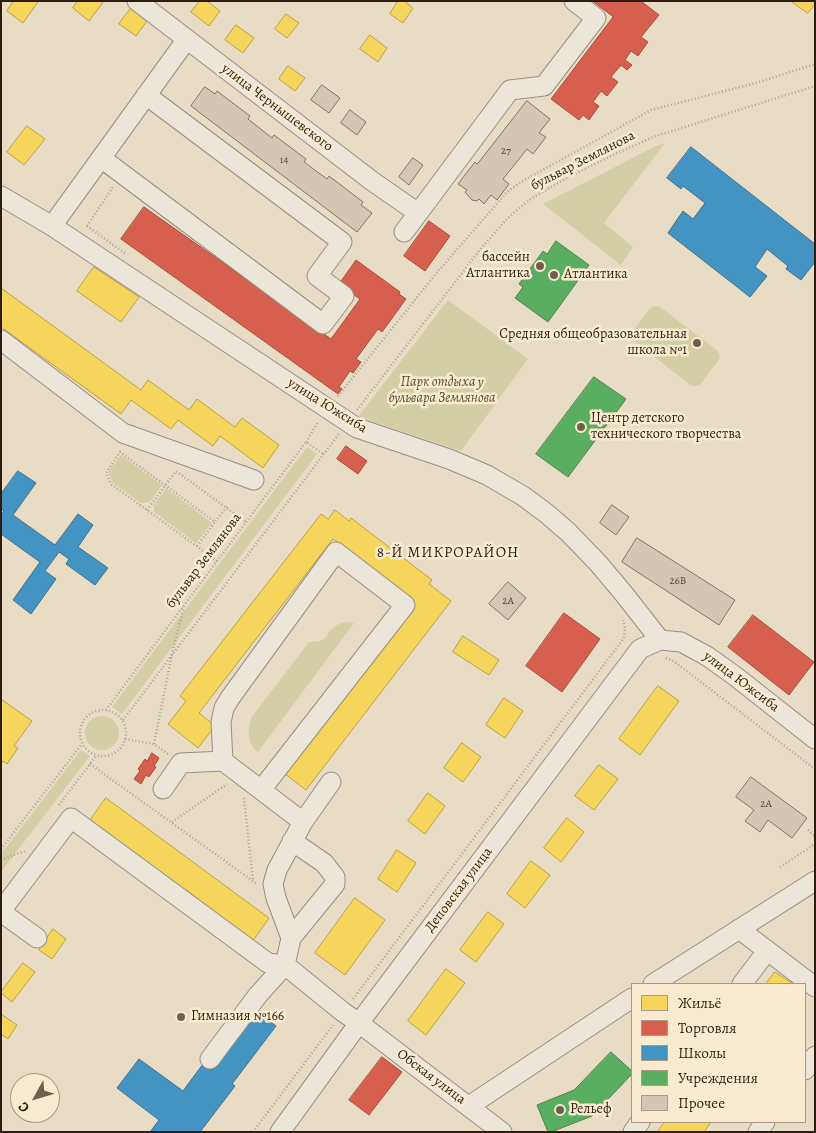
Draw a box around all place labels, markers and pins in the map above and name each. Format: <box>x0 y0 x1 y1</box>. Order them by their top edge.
place label: бассейн Атлантика <box>466 250 530 282</box>
marker: бассейн Атлантика <box>534 260 546 272</box>
place label: Атлантика <box>564 267 628 283</box>
marker: Атлантика <box>548 269 560 281</box>
place label: Средняя общеобразовательная школа №1 <box>499 327 687 360</box>
marker: Средняя общеобразовательная школа №1 <box>691 337 703 349</box>
place label: Центр детского технического творчества <box>591 411 741 444</box>
marker: Центр детского технического творчества <box>575 421 587 433</box>
place label: Гимназия №166 <box>191 1009 284 1025</box>
marker: Гимназия №166 <box>175 1011 187 1023</box>
place label: Рельеф <box>570 1102 611 1118</box>
marker: Рельеф <box>554 1104 566 1116</box>

